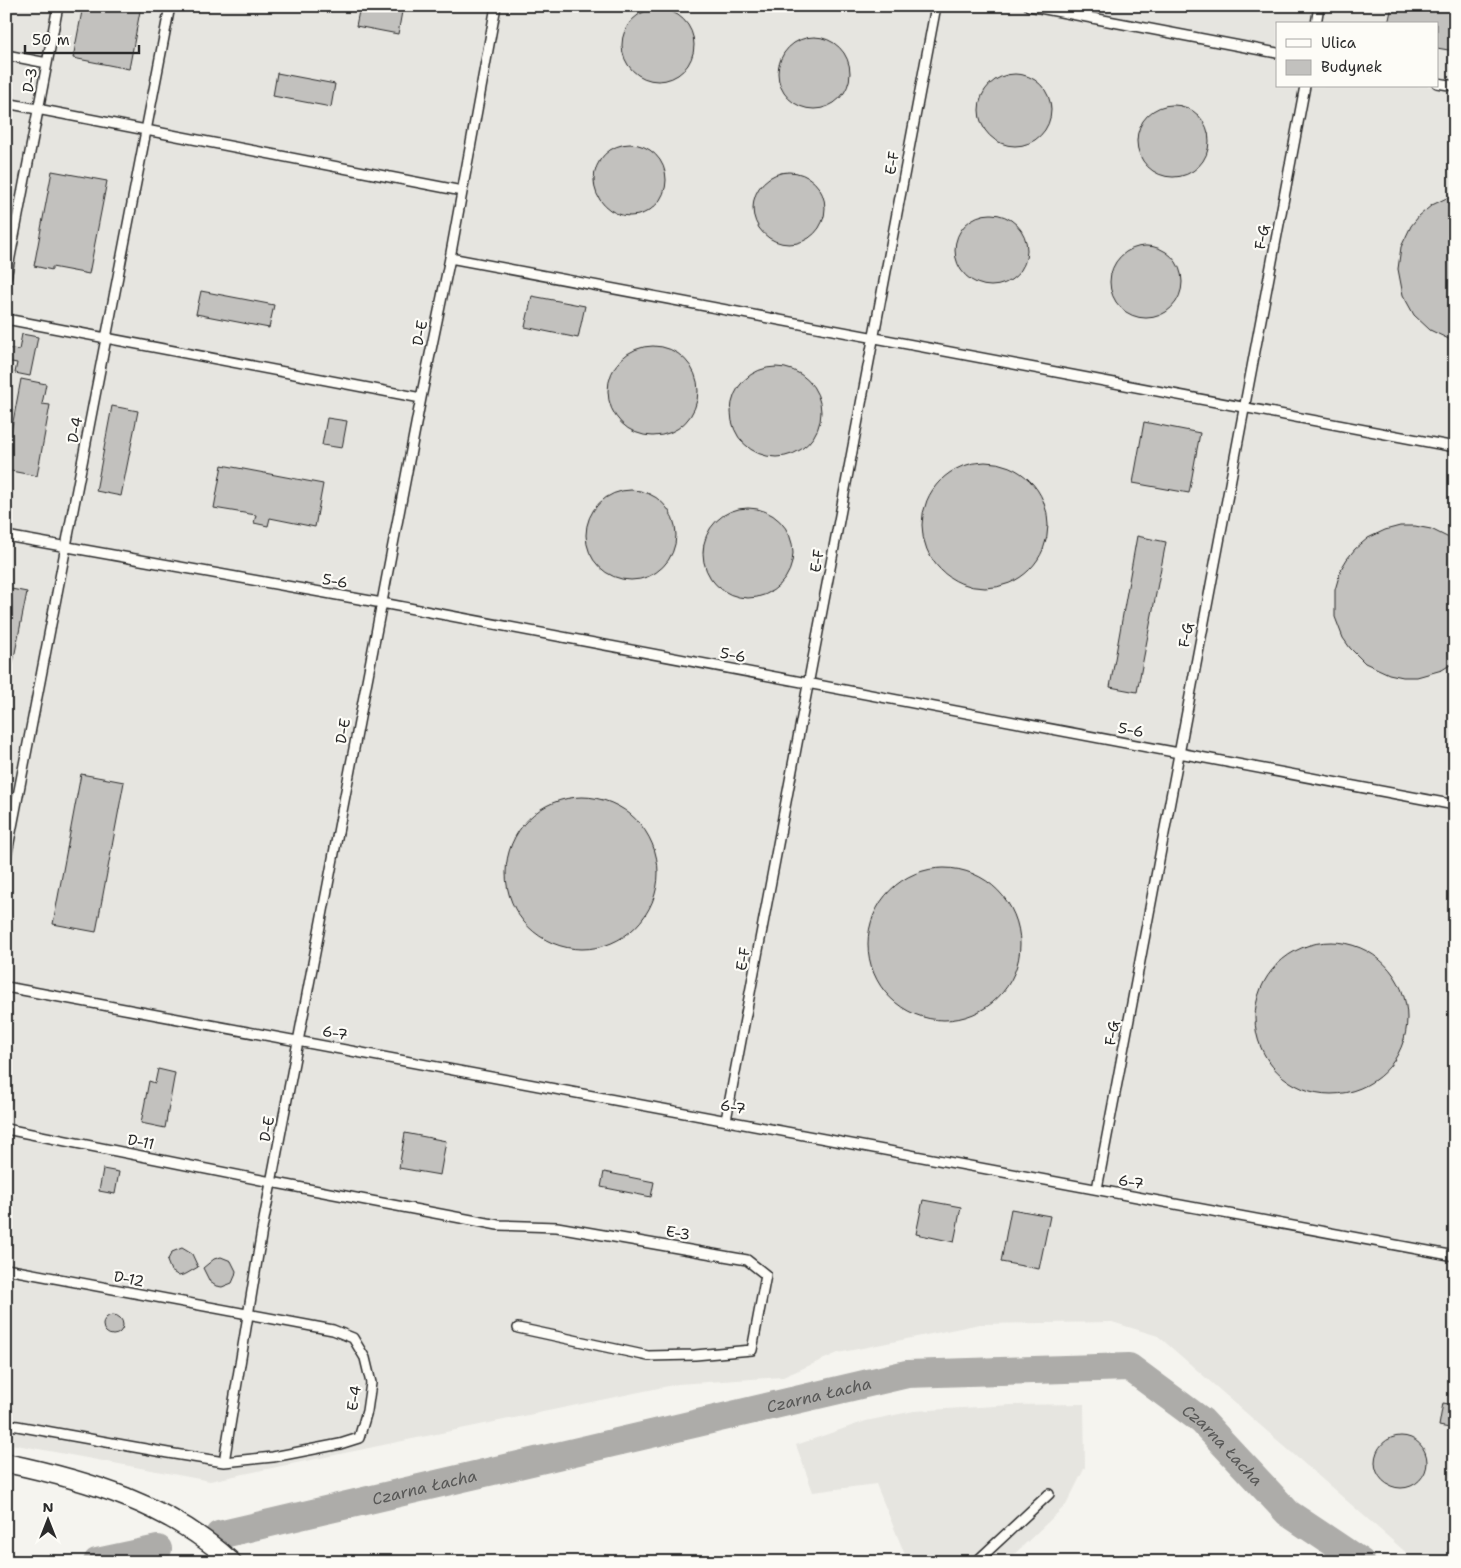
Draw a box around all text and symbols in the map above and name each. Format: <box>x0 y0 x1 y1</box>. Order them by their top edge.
scale bar <box>25 22 139 54</box>
legend <box>1276 22 1438 88</box>
text: 50 m <box>32 30 70 50</box>
text: Ulica <box>1321 33 1357 53</box>
text: Budynek <box>1321 57 1382 77</box>
street label: D-3 <box>18 66 42 94</box>
street label: E-F <box>880 150 904 176</box>
street label: F-G <box>1250 223 1274 251</box>
street label: D-E <box>408 319 432 347</box>
street label: D-4 <box>63 415 87 445</box>
street label: E-F <box>805 548 829 574</box>
street label: 5-6 <box>321 569 349 593</box>
street label: F-G <box>1174 621 1198 649</box>
street label: 5-6 <box>718 643 748 667</box>
street label: D-E <box>331 717 355 745</box>
street label: 5-6 <box>1116 718 1146 742</box>
street label: E-F <box>731 946 755 972</box>
street label: F-G <box>1100 1019 1124 1047</box>
street label: 6-7 <box>321 1021 349 1045</box>
street label: 6-7 <box>719 1095 747 1119</box>
street label: D-E <box>255 1115 279 1143</box>
street label: D-11 <box>126 1130 156 1154</box>
street label: 6-7 <box>1117 1170 1145 1194</box>
street label: E-3 <box>664 1221 692 1245</box>
street label: D-12 <box>112 1266 146 1292</box>
water label: Czarna Łacha <box>764 1372 873 1417</box>
street label: E-4 <box>342 1384 366 1412</box>
water label: Czarna Łacha <box>1178 1399 1268 1490</box>
water label: Czarna Łacha <box>370 1464 479 1509</box>
north arrow <box>22 1496 72 1546</box>
text: N <box>42 1498 54 1516</box>

